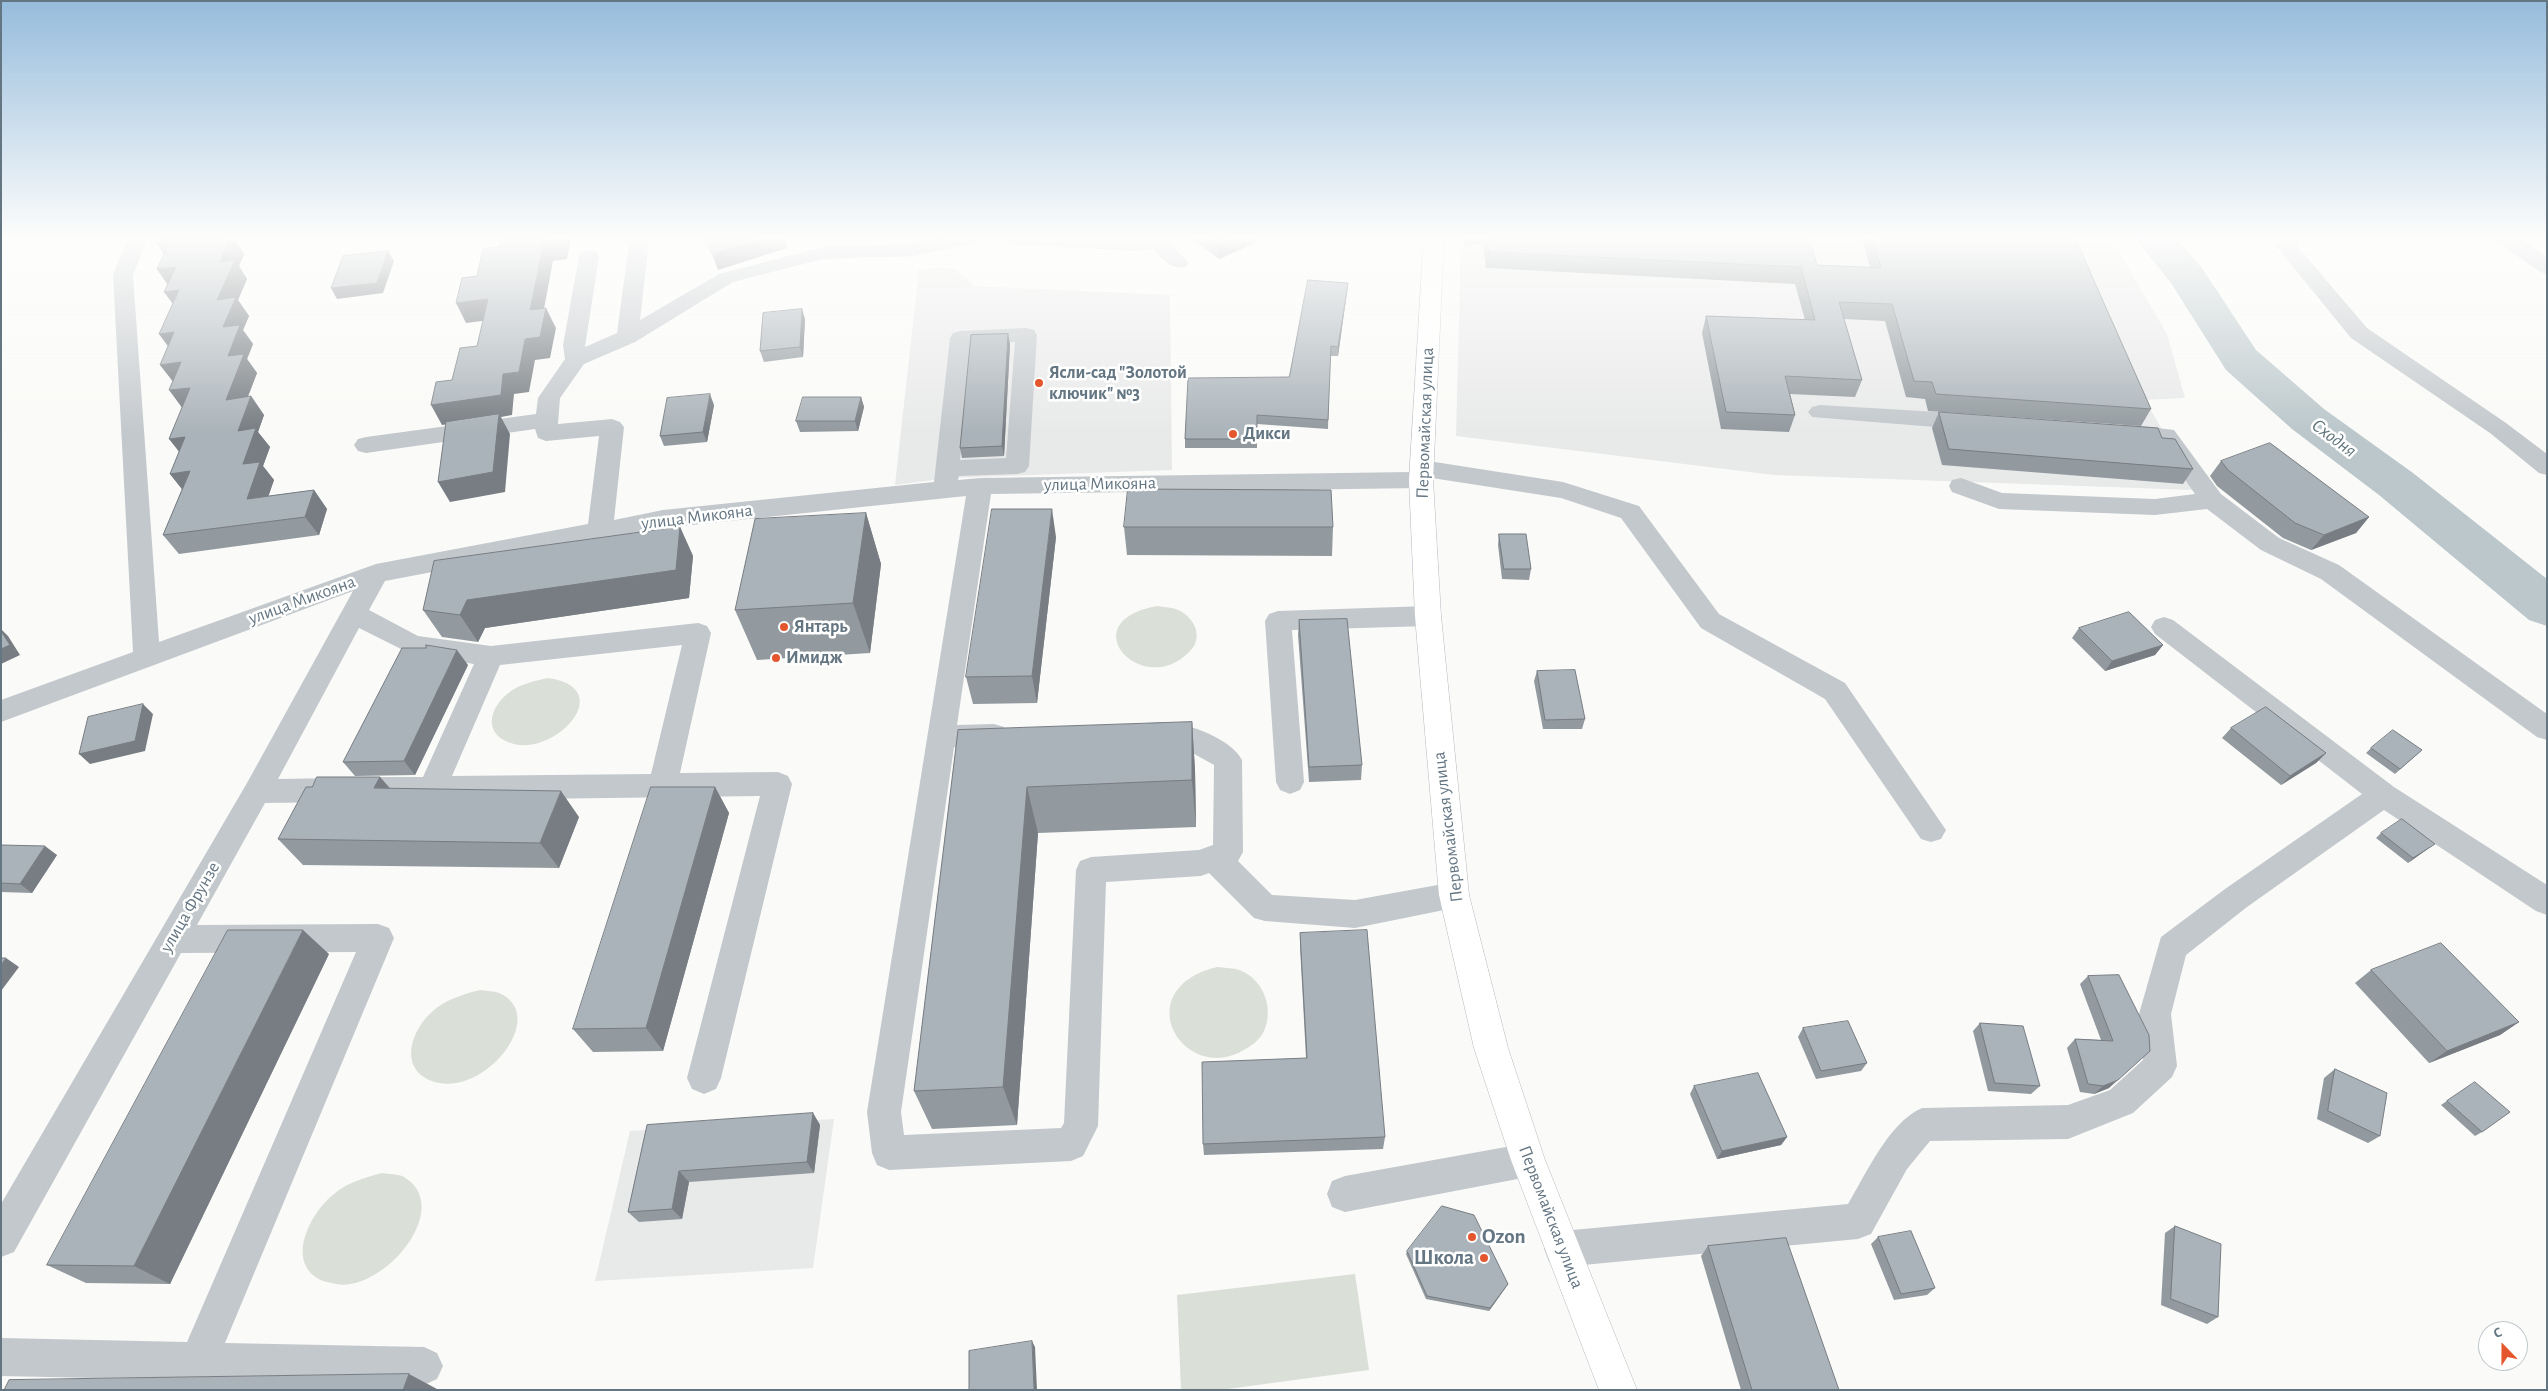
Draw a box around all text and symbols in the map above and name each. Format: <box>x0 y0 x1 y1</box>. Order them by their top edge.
street label: Первомайская улица <box>1412 347 1438 499</box>
place label: Ясли-сад "Золотой ключик" №3 <box>1049 362 1187 404</box>
marker: Ясли-сад "Золотой ключик" №3 <box>1033 377 1045 389</box>
water label: Сходня <box>2307 414 2361 462</box>
place label: Дикси <box>1243 423 1291 445</box>
marker: Дикси <box>1227 428 1239 440</box>
street label: улица Микояна <box>1044 472 1156 496</box>
street label: улица Микояна <box>640 499 754 535</box>
street label: улица Микояна <box>246 571 358 629</box>
place label: Янтарь <box>794 616 848 638</box>
marker: Янтарь <box>778 621 790 633</box>
place label: Имидж <box>786 647 843 669</box>
marker: Имидж <box>770 652 782 664</box>
street label: Первомайская улица <box>1428 750 1468 904</box>
street label: улица Фрунзе <box>155 858 225 956</box>
street label: Первомайская улица <box>1514 1142 1588 1292</box>
place label: Ozon <box>1482 1224 1526 1250</box>
marker: Ozon <box>1466 1231 1478 1243</box>
place label: Школа <box>1414 1245 1474 1271</box>
marker: Школа <box>1478 1252 1490 1264</box>
north arrow <box>2478 1321 2528 1371</box>
text: С <box>2492 1325 2504 1341</box>

